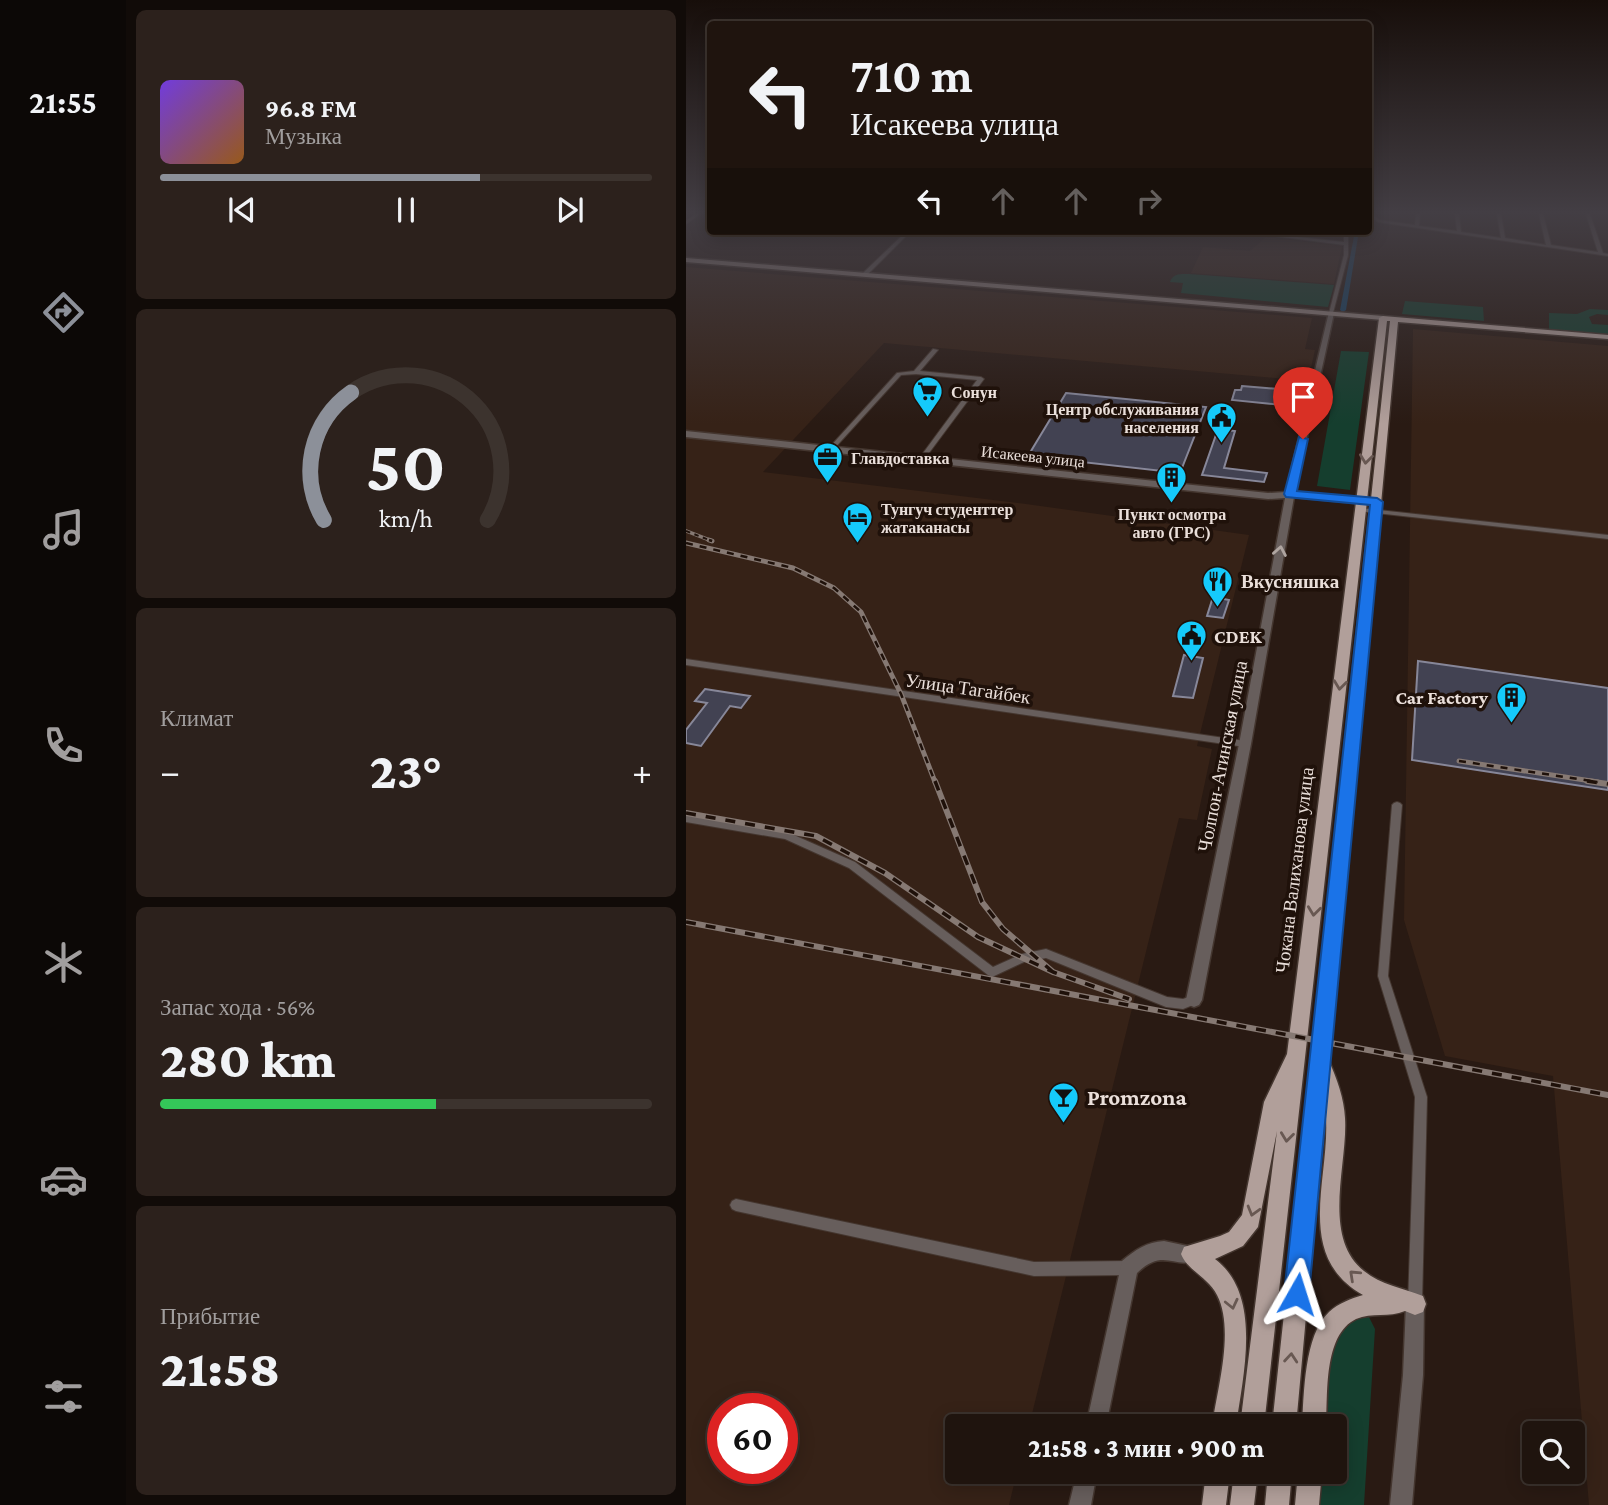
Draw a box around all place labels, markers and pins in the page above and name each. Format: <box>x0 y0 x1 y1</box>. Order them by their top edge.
pin <box>1273 367 1333 439</box>
supermarket icon: Сонун <box>911 375 945 419</box>
place label: Сонун <box>951 384 997 402</box>
place label: Центр обслуживания населения <box>1046 401 1199 436</box>
public building icon: Центр обслуживания населения <box>1205 401 1239 445</box>
office icon: Главдоставка <box>811 441 845 485</box>
place label: Главдоставка <box>851 450 949 467</box>
building icon: Пункт осмотра авто (ГРС) <box>1155 460 1189 504</box>
hotel icon: Тунгуч студенттер жатаканасы <box>841 501 875 545</box>
place label: Тунгуч студенттер жатаканасы <box>881 501 1013 536</box>
place label: Пункт осмотра авто (ГРС) <box>1118 506 1226 542</box>
restaurant icon: Вкусняшка <box>1201 564 1235 608</box>
place label: Вкусняшка <box>1241 571 1340 592</box>
public building icon: CDEK <box>1174 619 1208 663</box>
place label: CDEK <box>1214 626 1262 647</box>
building icon: Car Factory <box>1494 680 1528 724</box>
place label: Car Factory <box>1395 687 1489 708</box>
bar icon: Promzona <box>1047 1080 1081 1124</box>
place label: Promzona <box>1087 1084 1188 1110</box>

